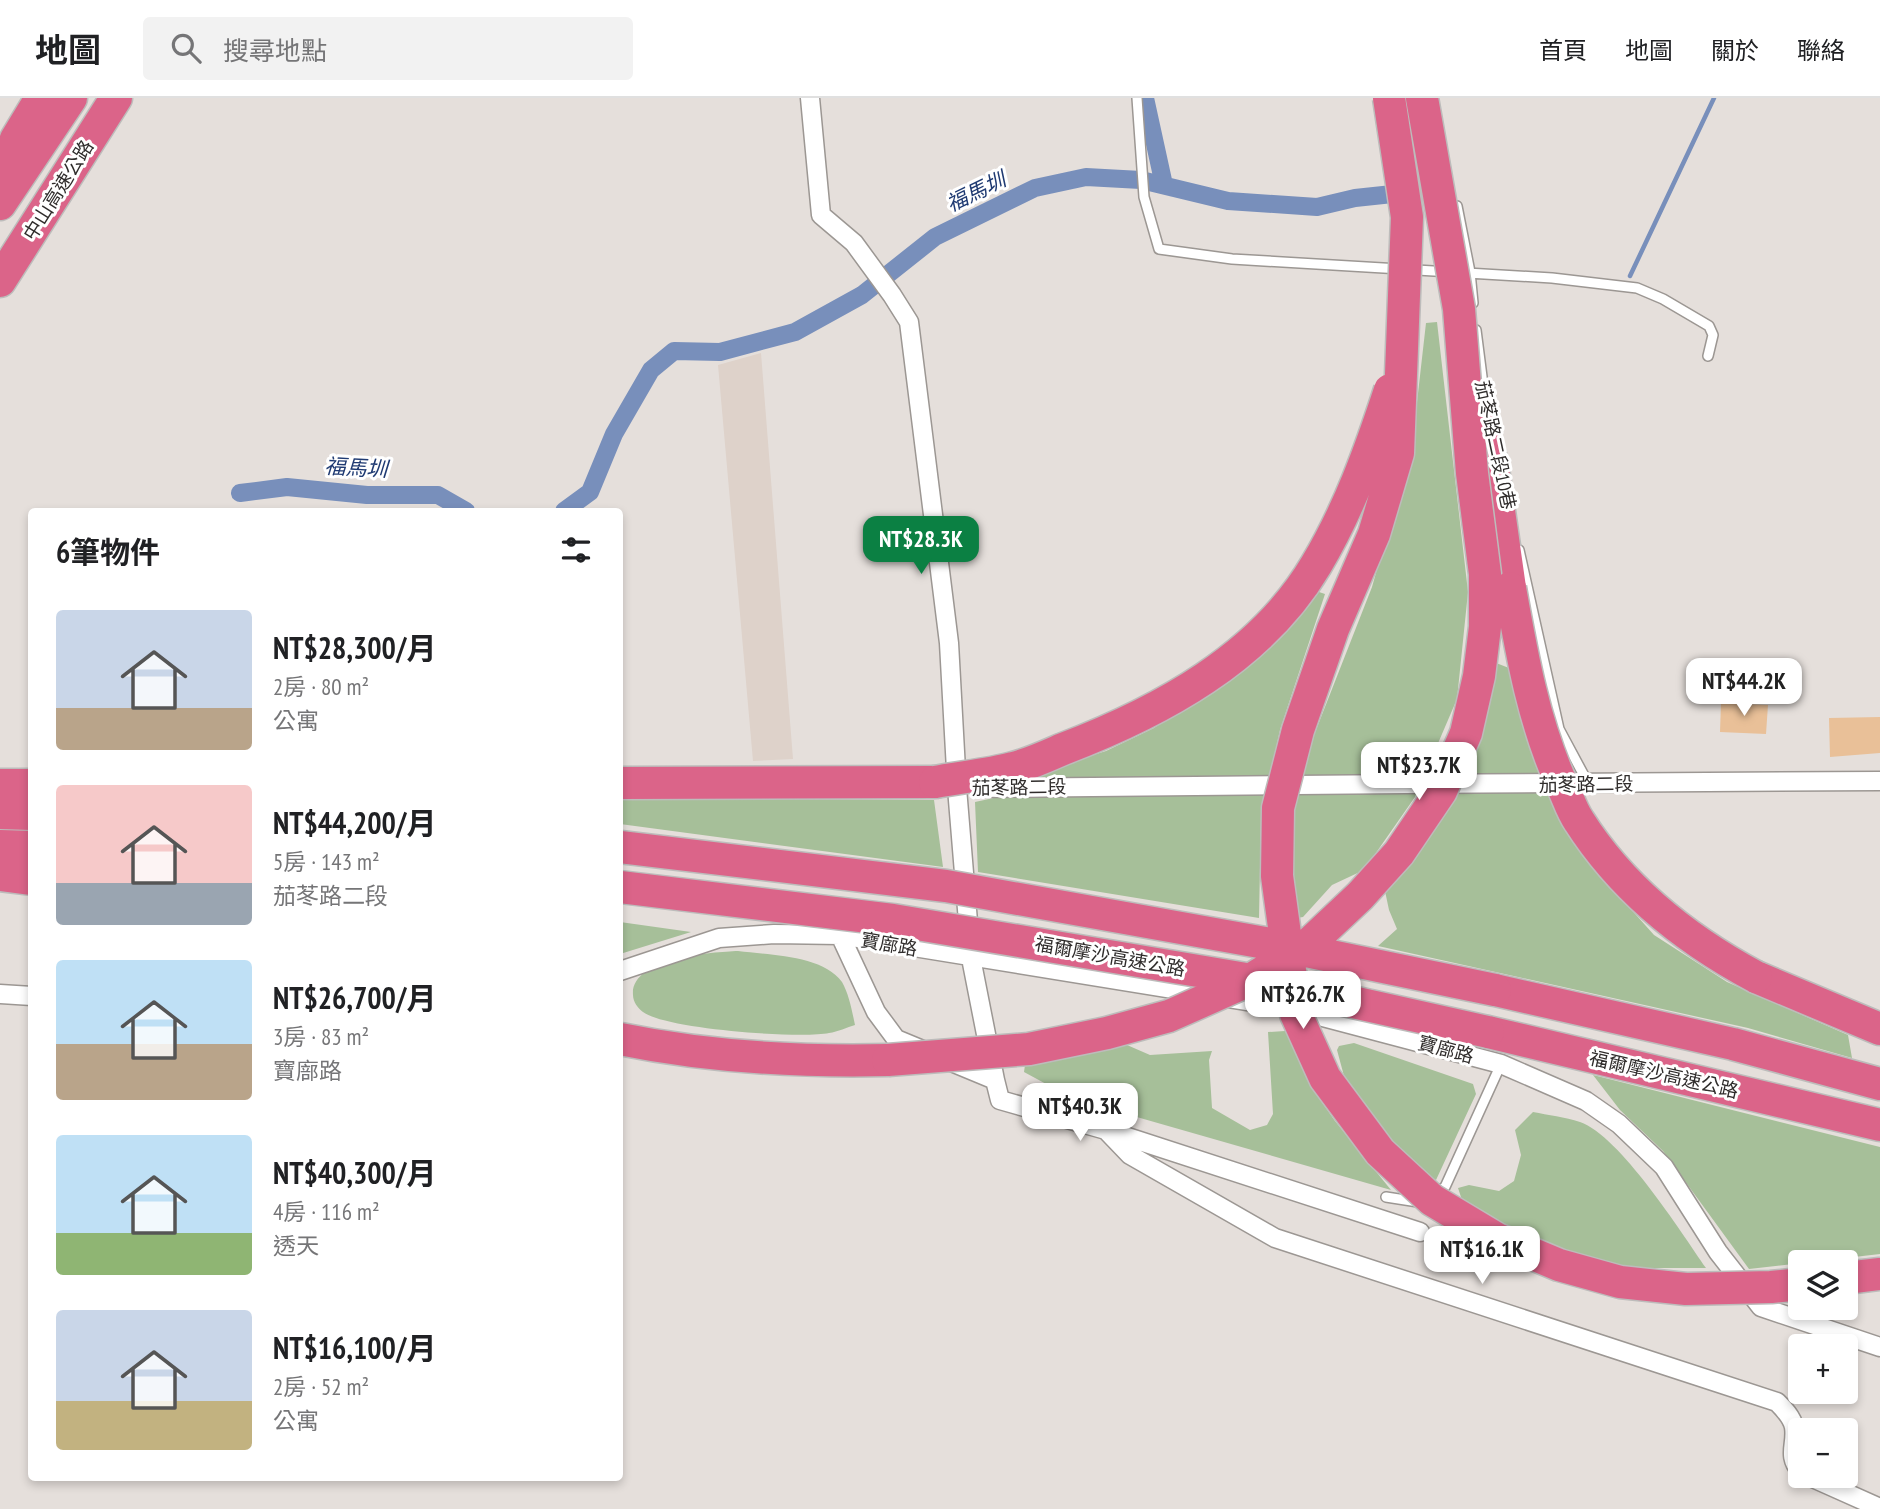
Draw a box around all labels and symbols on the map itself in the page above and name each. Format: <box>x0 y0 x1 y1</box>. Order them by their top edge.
street label: 中山高速公路 <box>18 135 98 245</box>
water label: 福馬圳 <box>942 164 1013 217</box>
street label: 茄苳路二段10巷 <box>1471 378 1521 512</box>
water label: 福馬圳 <box>324 452 391 483</box>
pin: NT$28.3K <box>849 517 993 576</box>
pin: NT$44.2K <box>1672 658 1816 718</box>
pin: NT$23.7K <box>1347 742 1491 802</box>
street label: 茄苳路二段 <box>1538 771 1634 797</box>
street label: 茄苳路二段 <box>971 774 1067 800</box>
street label: 寶廍路 <box>859 927 919 961</box>
street label: 福爾摩沙高速公路 <box>1033 931 1187 981</box>
pin: NT$26.7K <box>1231 972 1375 1031</box>
street label: 寶廍路 <box>1415 1030 1477 1068</box>
street label: 福爾摩沙高速公路 <box>1587 1045 1741 1103</box>
pin: NT$40.3K <box>1008 1084 1152 1143</box>
pin: NT$16.1K <box>1410 1226 1554 1286</box>

